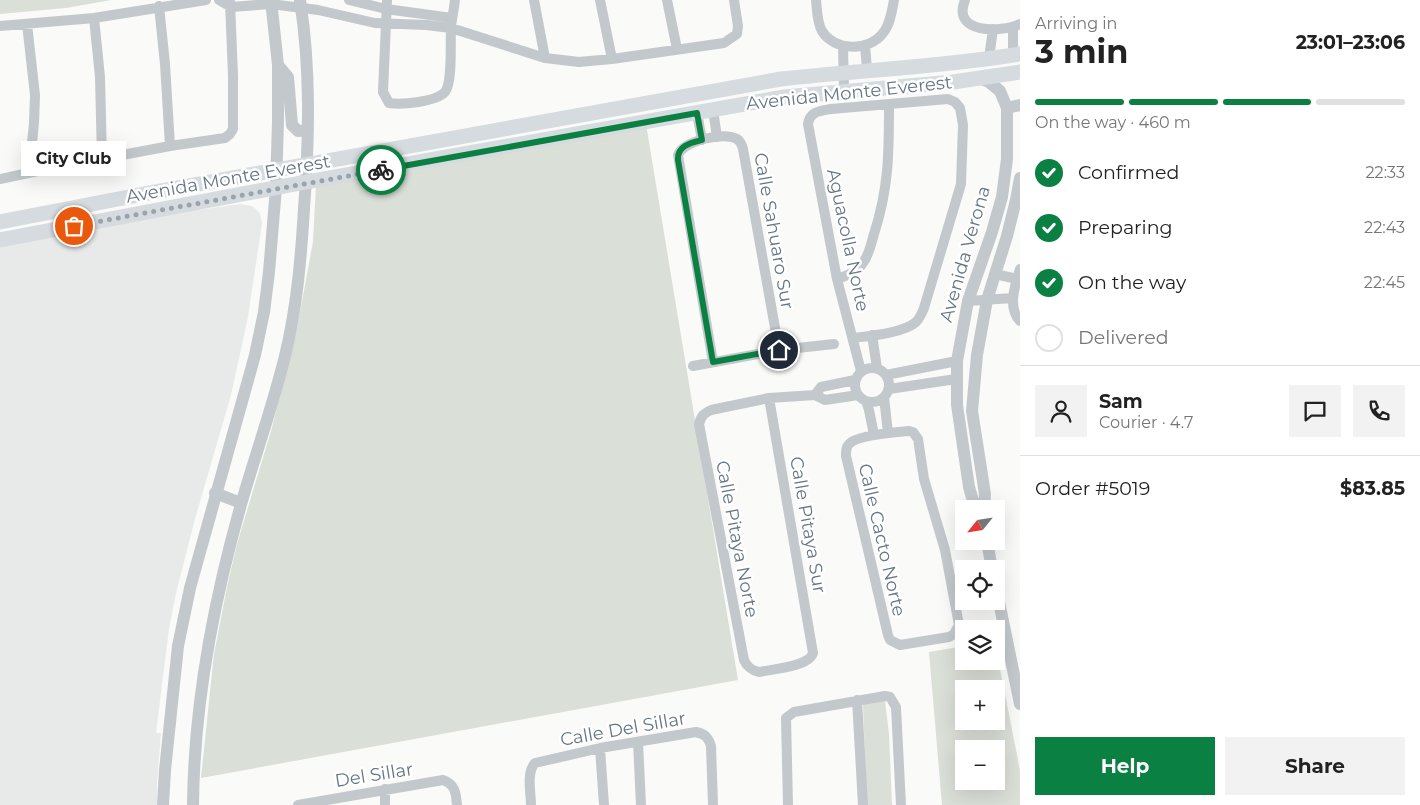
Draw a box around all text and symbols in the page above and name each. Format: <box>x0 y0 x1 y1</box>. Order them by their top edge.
text: Arriving in <box>1035 14 1117 33</box>
text: 23:01–23:06 <box>1296 31 1405 54</box>
text: 3 min <box>1035 32 1128 71</box>
street label: Avenida Monte Everest <box>745 71 953 115</box>
text: On the way · 460 m <box>1035 113 1191 132</box>
callout: City Club <box>22 141 126 176</box>
courier <box>356 145 406 195</box>
text: City Club <box>36 149 111 168</box>
street label: Avenida Monte Everest <box>124 150 332 208</box>
street label: Calle Sahuaro Sur <box>749 151 799 311</box>
icon: bike <box>367 156 395 184</box>
icon: check <box>1035 159 1063 187</box>
text: Confirmed <box>1078 161 1179 184</box>
text: 22:33 <box>1365 163 1405 182</box>
street label: Aguacolla Norte <box>822 167 874 314</box>
street label: Avenida Verona <box>935 183 995 325</box>
pin <box>53 205 95 247</box>
icon: bag <box>60 212 88 240</box>
icon: check <box>1035 214 1063 242</box>
text: Preparing <box>1078 216 1173 239</box>
text: 22:43 <box>1364 218 1405 237</box>
icon: check <box>1035 269 1063 297</box>
text: On the way <box>1078 271 1186 294</box>
text: 22:45 <box>1364 273 1405 292</box>
text: Delivered <box>1078 326 1169 349</box>
pin <box>758 329 800 371</box>
icon: home <box>765 336 793 364</box>
button: person <box>1035 385 1087 437</box>
button: chat <box>1289 385 1341 437</box>
button: phone <box>1353 385 1405 437</box>
text: Sam <box>1099 390 1143 413</box>
text: Courier · 4.7 <box>1099 413 1193 432</box>
street label: Calle Pitaya Sur <box>785 455 831 595</box>
street label: Calle Pitaya Norte <box>711 459 763 619</box>
street label: Calle Cacto Norte <box>854 461 910 619</box>
text: Order #5019 <box>1035 477 1150 500</box>
text: $83.85 <box>1340 477 1405 500</box>
north arrow <box>955 500 1005 550</box>
map controls <box>955 500 1005 790</box>
button: locate <box>955 560 1005 610</box>
button: layers <box>955 620 1005 670</box>
button: + <box>955 680 1005 730</box>
street label: Calle Del Sillar <box>558 707 688 751</box>
button: Help <box>1035 737 1215 795</box>
button: Share <box>1225 737 1405 795</box>
button: − <box>955 740 1005 790</box>
street label: Del Sillar <box>333 758 415 792</box>

